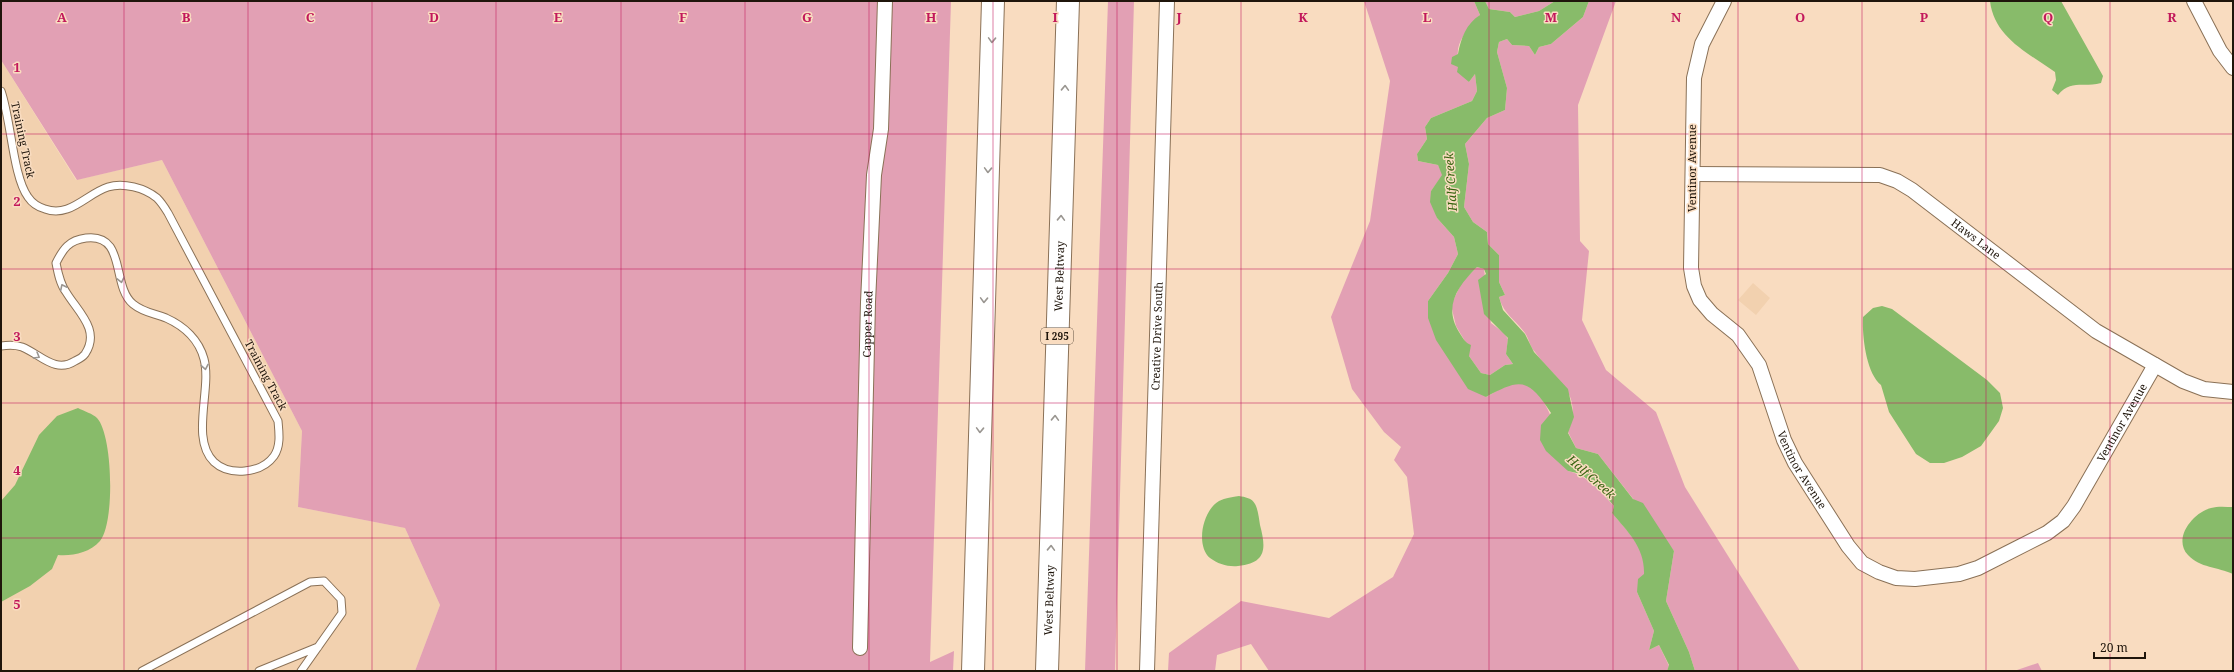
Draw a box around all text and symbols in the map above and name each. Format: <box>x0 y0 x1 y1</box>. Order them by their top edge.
text: A <box>57 8 67 26</box>
text: B <box>182 8 191 26</box>
text: C <box>306 8 315 26</box>
text: D <box>429 8 439 26</box>
text: E <box>554 8 563 26</box>
text: F <box>679 8 687 26</box>
text: G <box>802 8 812 26</box>
text: H <box>926 8 937 26</box>
text: I <box>1052 8 1058 26</box>
text: J <box>1175 8 1182 26</box>
text: K <box>1298 8 1308 26</box>
text: L <box>1423 8 1432 26</box>
text: M <box>1545 8 1558 26</box>
text: N <box>1671 8 1682 26</box>
text: O <box>1795 8 1805 26</box>
text: P <box>1920 8 1929 26</box>
text: Q <box>2043 8 2053 26</box>
text: R <box>2167 8 2177 26</box>
one-way arrow <box>987 37 996 43</box>
text: 1 <box>13 58 21 76</box>
one-way arrow <box>1061 85 1069 91</box>
street label: Training Track <box>8 100 39 180</box>
street label: Ventinor Avenue <box>1684 124 1699 212</box>
water label: Half Creek <box>1440 151 1461 213</box>
one-way arrow <box>984 167 992 173</box>
text: 2 <box>13 192 21 210</box>
one-way arrow <box>1057 215 1065 221</box>
street label: Haws Lane <box>1948 215 2004 262</box>
street label: West Beltway <box>1050 240 1068 312</box>
one-way arrow <box>116 277 124 284</box>
street label: Creative Drive South <box>1147 282 1166 391</box>
one-way arrow <box>61 284 68 291</box>
street label: Capper Road <box>859 290 876 358</box>
one-way arrow <box>980 297 988 303</box>
text: 3 <box>13 327 21 345</box>
road number: I 295 <box>1041 328 1073 344</box>
street label: Training Track <box>242 337 292 413</box>
one-way arrow <box>33 351 40 358</box>
one-way arrow <box>201 364 209 371</box>
street label: Ventinor Avenue <box>2093 380 2150 464</box>
one-way arrow <box>1051 415 1059 421</box>
one-way arrow <box>976 427 984 433</box>
street label: Ventinor Avenue <box>1774 429 1830 512</box>
water label: Half Creek <box>1563 450 1620 503</box>
text: 4 <box>13 461 21 479</box>
one-way arrow <box>1047 545 1055 551</box>
street label: West Beltway <box>1040 564 1057 636</box>
text: 5 <box>13 595 21 613</box>
scale bar <box>2094 634 2145 660</box>
text: 20 m <box>2100 639 2128 656</box>

